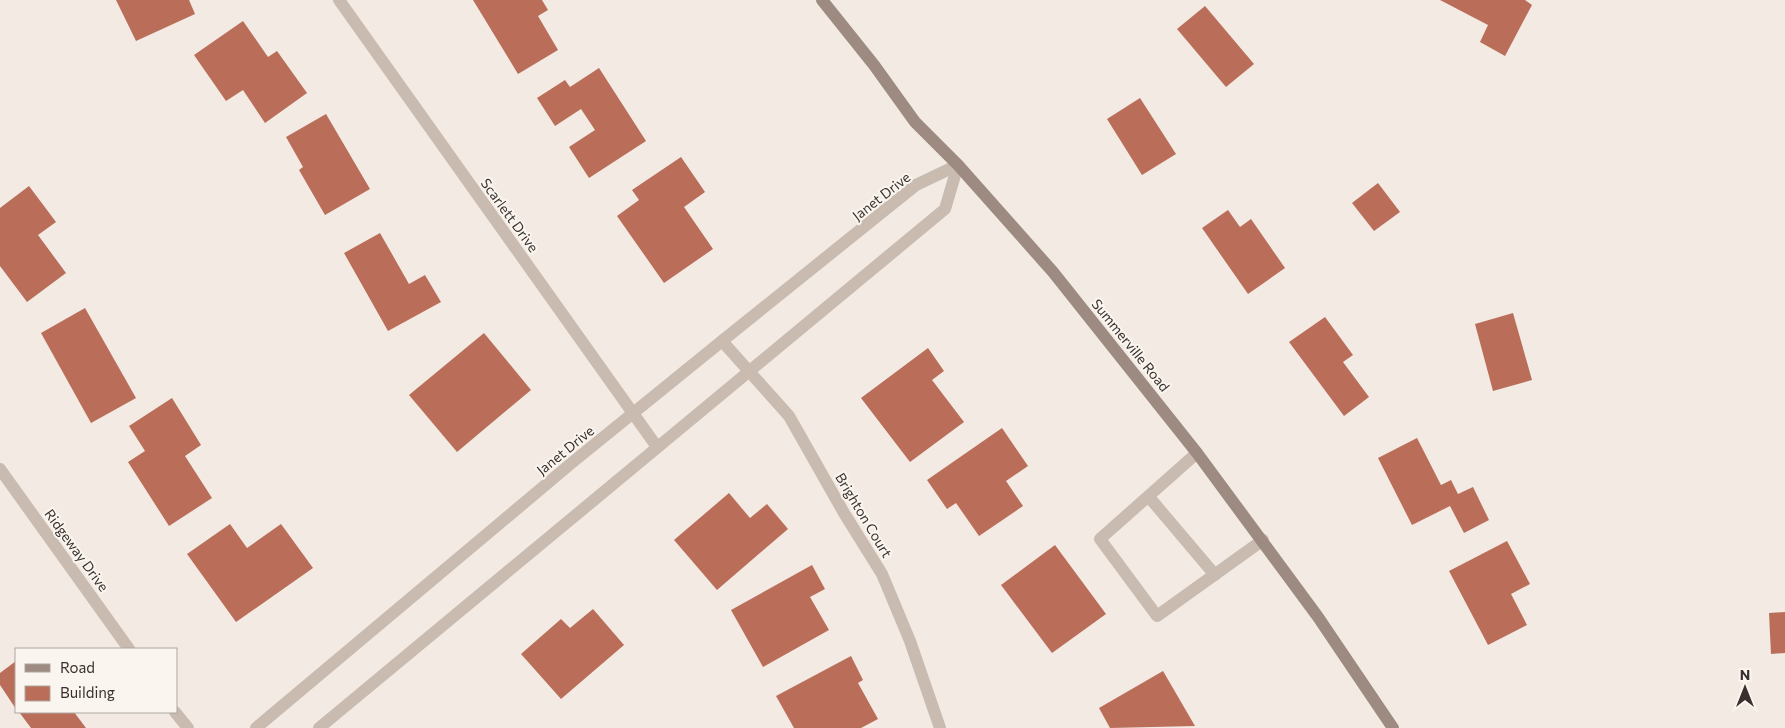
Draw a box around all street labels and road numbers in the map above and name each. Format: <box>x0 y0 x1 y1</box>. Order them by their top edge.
street label: Janet Drive <box>849 168 913 224</box>
street label: Scarlett Drive <box>478 175 542 255</box>
street label: Summerville Road <box>1088 295 1174 395</box>
street label: Janet Drive <box>533 422 597 478</box>
street label: Brighton Court <box>832 470 896 561</box>
street label: Ridgeway Drive <box>41 505 113 595</box>

